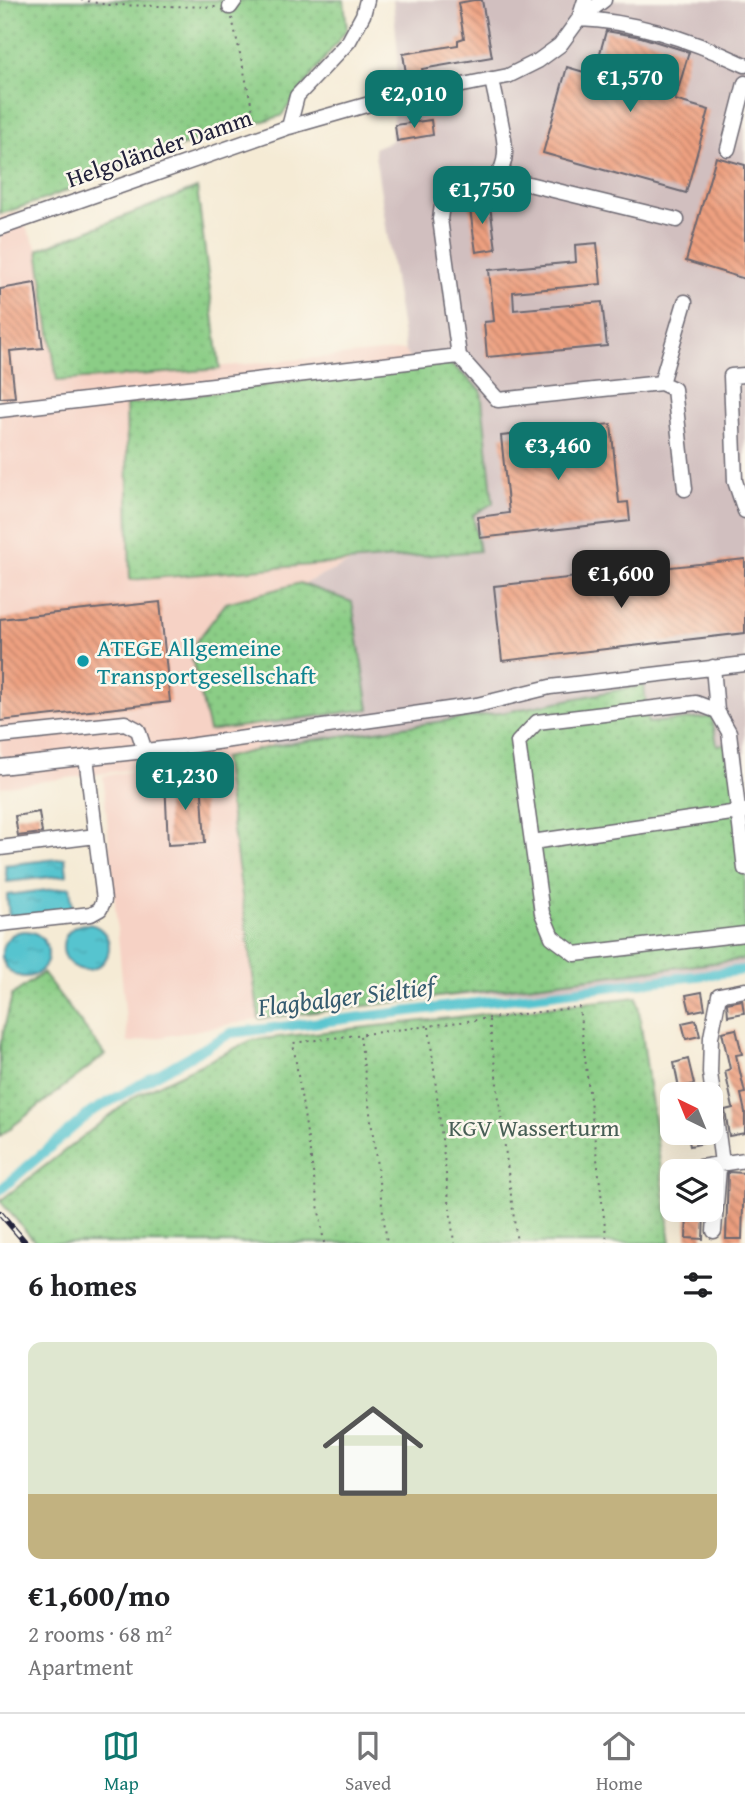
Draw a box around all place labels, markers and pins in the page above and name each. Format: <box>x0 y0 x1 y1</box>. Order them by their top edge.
pin: €1,570 <box>573 54 687 114</box>
pin: €2,010 <box>357 71 471 130</box>
pin: €1,750 <box>425 166 539 226</box>
pin: €3,460 <box>501 422 615 482</box>
pin: €1,600 <box>564 550 678 610</box>
place label: ATEGE Allgemeine Transportgesellschaft <box>97 630 317 693</box>
marker: ATEGE Allgemeine Transportgesellschaft <box>75 653 91 669</box>
pin: €1,230 <box>128 752 242 812</box>

